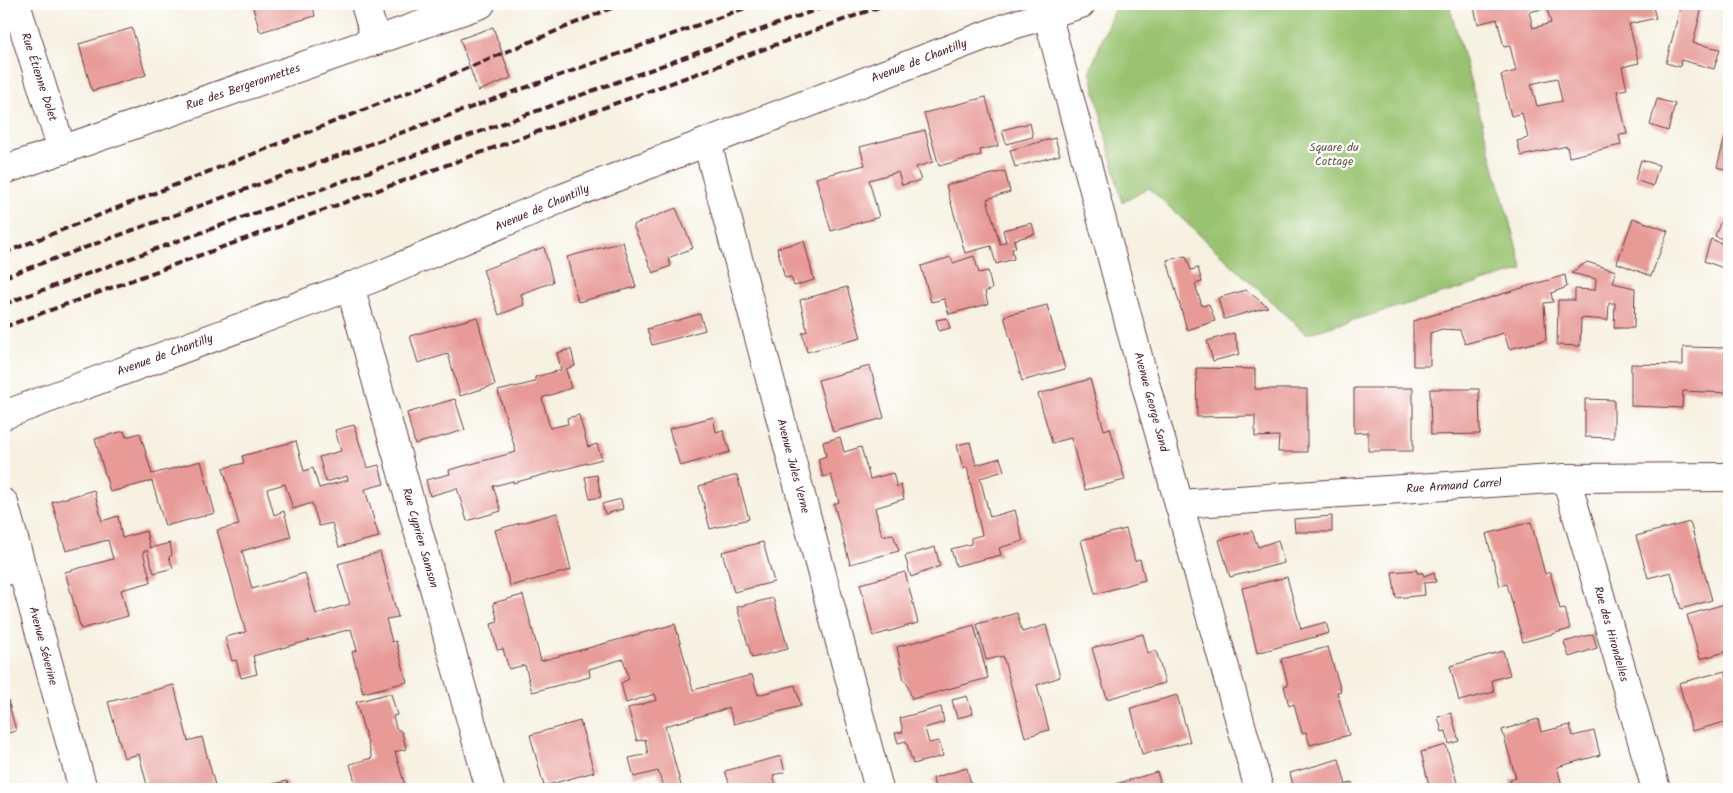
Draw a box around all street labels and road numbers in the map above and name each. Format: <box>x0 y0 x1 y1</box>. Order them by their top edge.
street label: Rue Étienne Dolet <box>16 30 62 124</box>
street label: Avenue de Chantilly <box>868 34 970 88</box>
street label: Rue des Bergeronnettes <box>183 59 303 115</box>
street label: Avenue de Chantilly <box>492 179 593 236</box>
street label: Avenue de Chantilly <box>114 329 216 381</box>
street label: Avenue George Sand <box>1129 350 1174 455</box>
street label: Avenue Jules Verne <box>771 417 815 516</box>
street label: Rue Armand Carrel <box>1406 473 1502 499</box>
street label: Rue Cyprien Samson <box>397 486 443 590</box>
street label: Rue des Hirondelles <box>1588 584 1634 684</box>
street label: Avenue Séverine <box>23 604 63 688</box>

